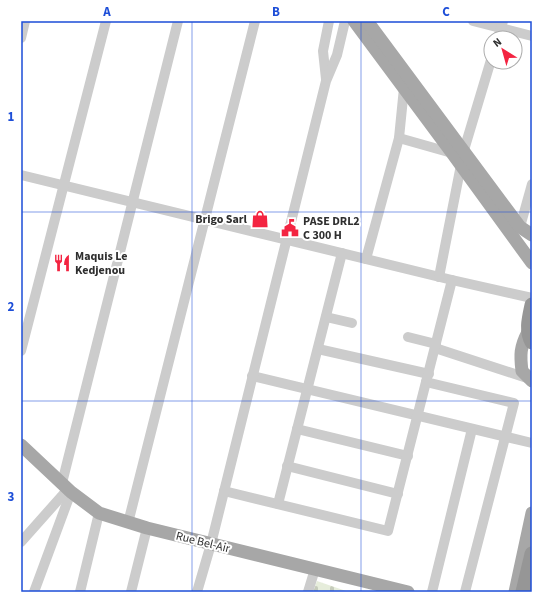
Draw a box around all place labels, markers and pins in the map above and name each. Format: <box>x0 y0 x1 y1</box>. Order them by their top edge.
shop icon: Brigo Sarl <box>250 209 270 229</box>
place label: Brigo Sarl <box>195 211 248 228</box>
place label: PASE DRL2 C 300 H <box>303 213 360 244</box>
public building icon: PASE DRL2 C 300 H <box>280 218 300 238</box>
place label: Maquis Le Kedjenou <box>75 248 127 279</box>
restaurant icon: Maquis Le Kedjenou <box>52 253 72 273</box>

